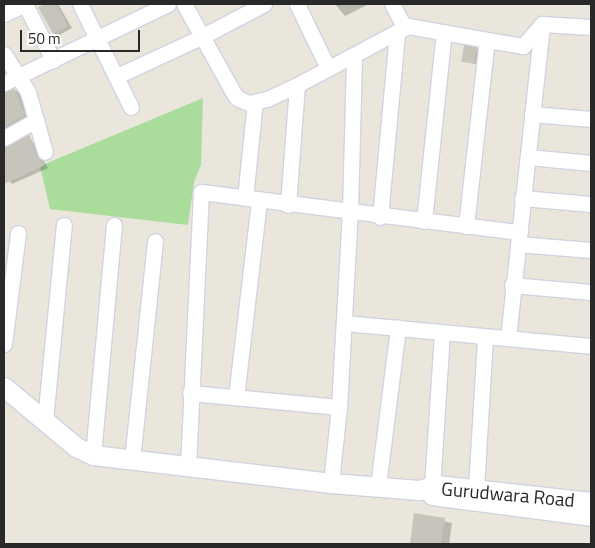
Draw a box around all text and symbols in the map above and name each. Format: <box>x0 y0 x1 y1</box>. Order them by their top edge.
scale bar <box>22 20 142 52</box>
text: 50 m <box>28 27 61 50</box>
street label: Gurudwara Road <box>440 477 576 511</box>

